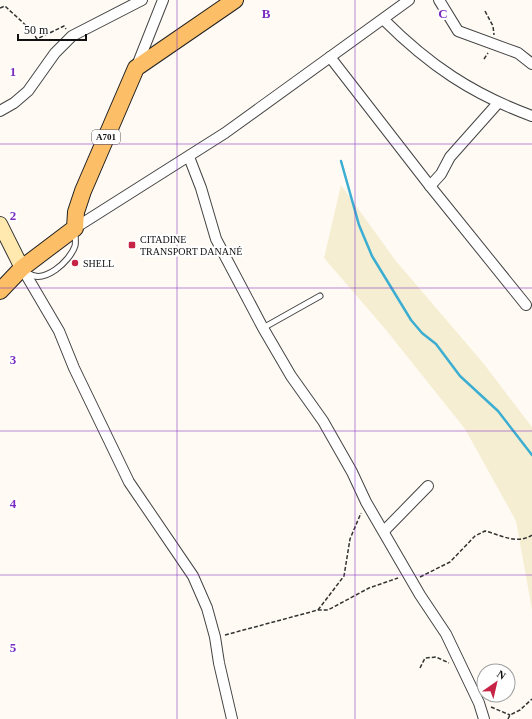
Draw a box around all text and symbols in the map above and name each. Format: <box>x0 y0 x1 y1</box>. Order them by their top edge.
text: B <box>262 6 271 21</box>
text: C <box>438 6 448 21</box>
scale bar <box>18 16 86 42</box>
text: 50 m <box>24 23 49 37</box>
text: 1 <box>10 64 16 79</box>
road number: A701 <box>92 130 120 144</box>
text: 2 <box>10 208 16 223</box>
place label: CITADINE TRANSPORT DANANÉ <box>140 234 242 257</box>
marker: CITADINE TRANSPORT DANANÉ <box>127 240 137 250</box>
marker: SHELL <box>70 258 80 268</box>
place label: SHELL <box>83 258 114 269</box>
text: 3 <box>10 352 17 367</box>
text: 4 <box>10 496 17 511</box>
text: 5 <box>10 640 17 655</box>
north arrow <box>476 663 516 703</box>
text: N <box>495 668 508 682</box>

